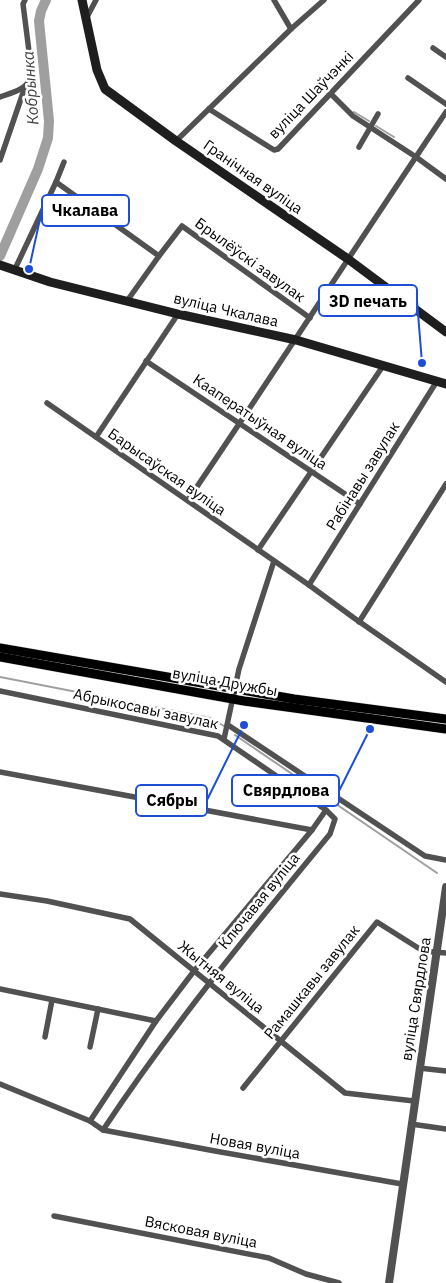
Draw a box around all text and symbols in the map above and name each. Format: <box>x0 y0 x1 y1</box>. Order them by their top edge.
street label: вуліца Шаўчэнкі <box>264 47 357 142</box>
water label: Кобрынка <box>17 50 43 126</box>
street label: Гранічная вуліца <box>200 135 307 218</box>
callout: Чкалава <box>42 195 129 226</box>
text: Чкалава <box>52 200 118 220</box>
street label: Брылёўскі завулак <box>191 213 309 306</box>
callout: 3D печать <box>319 285 417 316</box>
street label: вуліца Чкалава <box>172 288 280 331</box>
text: 3D печать <box>329 291 407 311</box>
street label: Кааператыўная вуліца <box>190 370 331 474</box>
street label: Рабінавы завулак <box>322 418 404 534</box>
street label: Барысаўская вуліца <box>105 424 230 519</box>
street label: вуліца Дружбы <box>171 663 279 700</box>
street label: Абрыкосавы завулак <box>72 684 220 733</box>
callout: Свярдлова <box>232 775 339 806</box>
text: Свярдлова <box>243 780 329 800</box>
callout: Сябры <box>136 785 207 816</box>
text: Сябры <box>146 790 198 810</box>
street label: Ключавая вуліца <box>214 849 303 953</box>
street label: Рамашкавы завулак <box>260 921 364 1043</box>
street label: Жытняя вуліца <box>174 936 268 1017</box>
street label: вуліца Свярдлова <box>396 936 435 1062</box>
street label: Новая вуліца <box>208 1128 302 1163</box>
street label: Вясковая вуліца <box>143 1211 259 1252</box>

